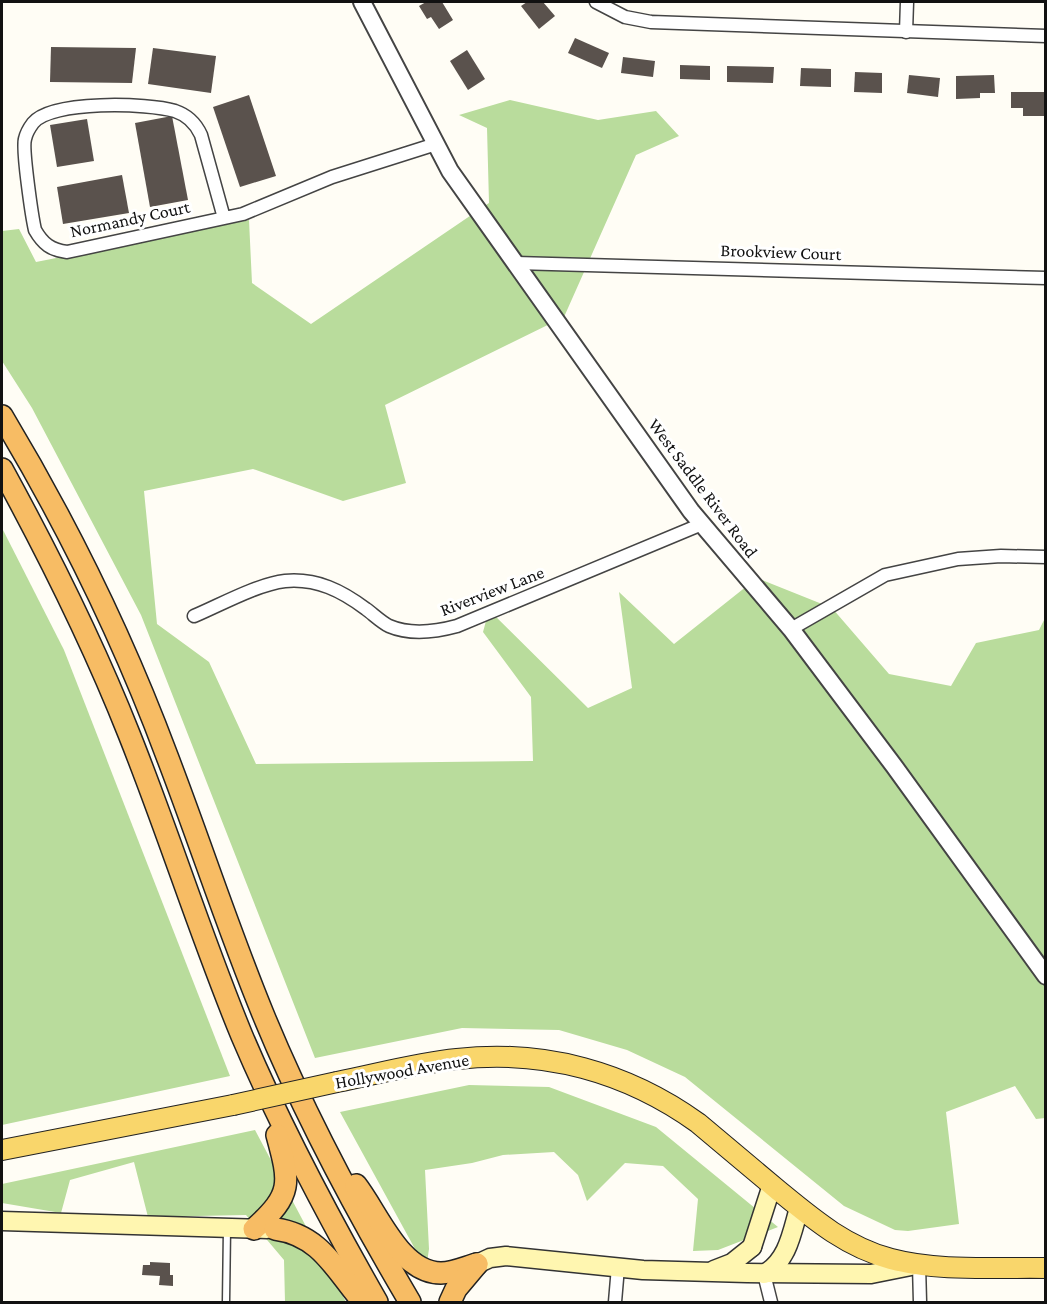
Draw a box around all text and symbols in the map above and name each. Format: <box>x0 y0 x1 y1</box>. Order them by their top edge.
street label: Normandy Court <box>68 196 193 241</box>
street label: Brookview Court <box>720 240 843 264</box>
street label: West Saddle River Road <box>644 415 762 562</box>
street label: Riverview Lane <box>437 562 547 620</box>
street label: Hollywood Avenue <box>334 1049 471 1093</box>

